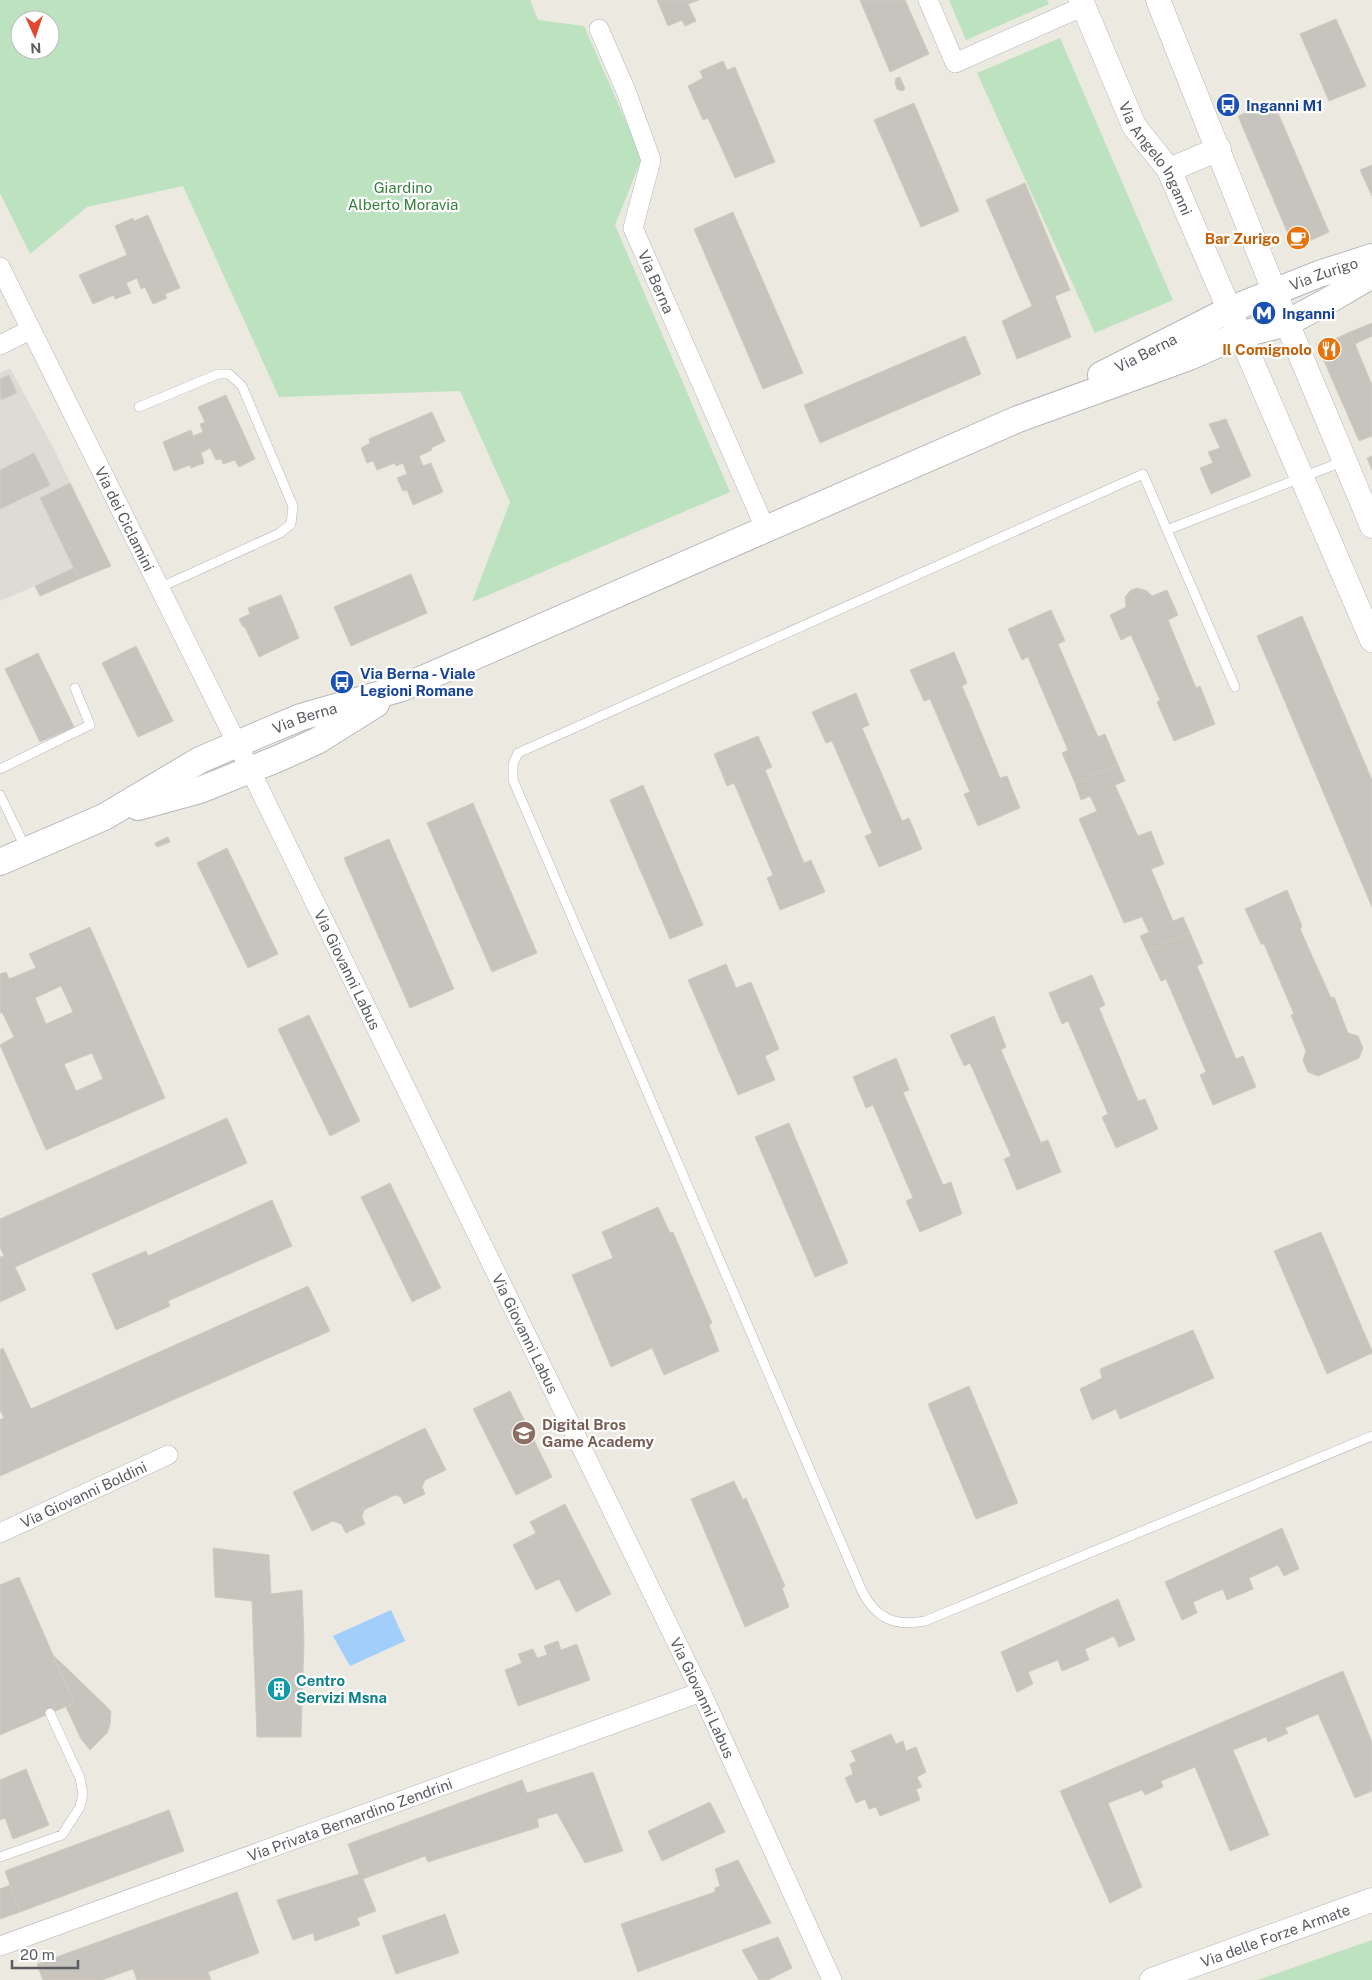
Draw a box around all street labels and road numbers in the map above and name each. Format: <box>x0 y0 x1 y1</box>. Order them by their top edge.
street label: Via Angelo Inganni <box>1116 99 1196 218</box>
street label: Via Berna <box>635 248 678 316</box>
street label: Via Zurigo <box>1287 254 1360 293</box>
street label: Via Berna <box>1112 330 1179 375</box>
street label: Via dei Ciclamini <box>92 464 158 574</box>
street label: Via Berna <box>270 699 339 737</box>
street label: Via Giovanni Labus <box>311 907 384 1032</box>
street label: Via Giovanni Labus <box>489 1271 562 1396</box>
street label: Via Giovanni Boldini <box>18 1458 149 1531</box>
street label: Via Giovanni Labus <box>667 1635 738 1761</box>
street label: Via Privata Bernardino Zendrini <box>245 1774 454 1864</box>
street label: Via delle Forze Armate <box>1198 1900 1352 1970</box>

